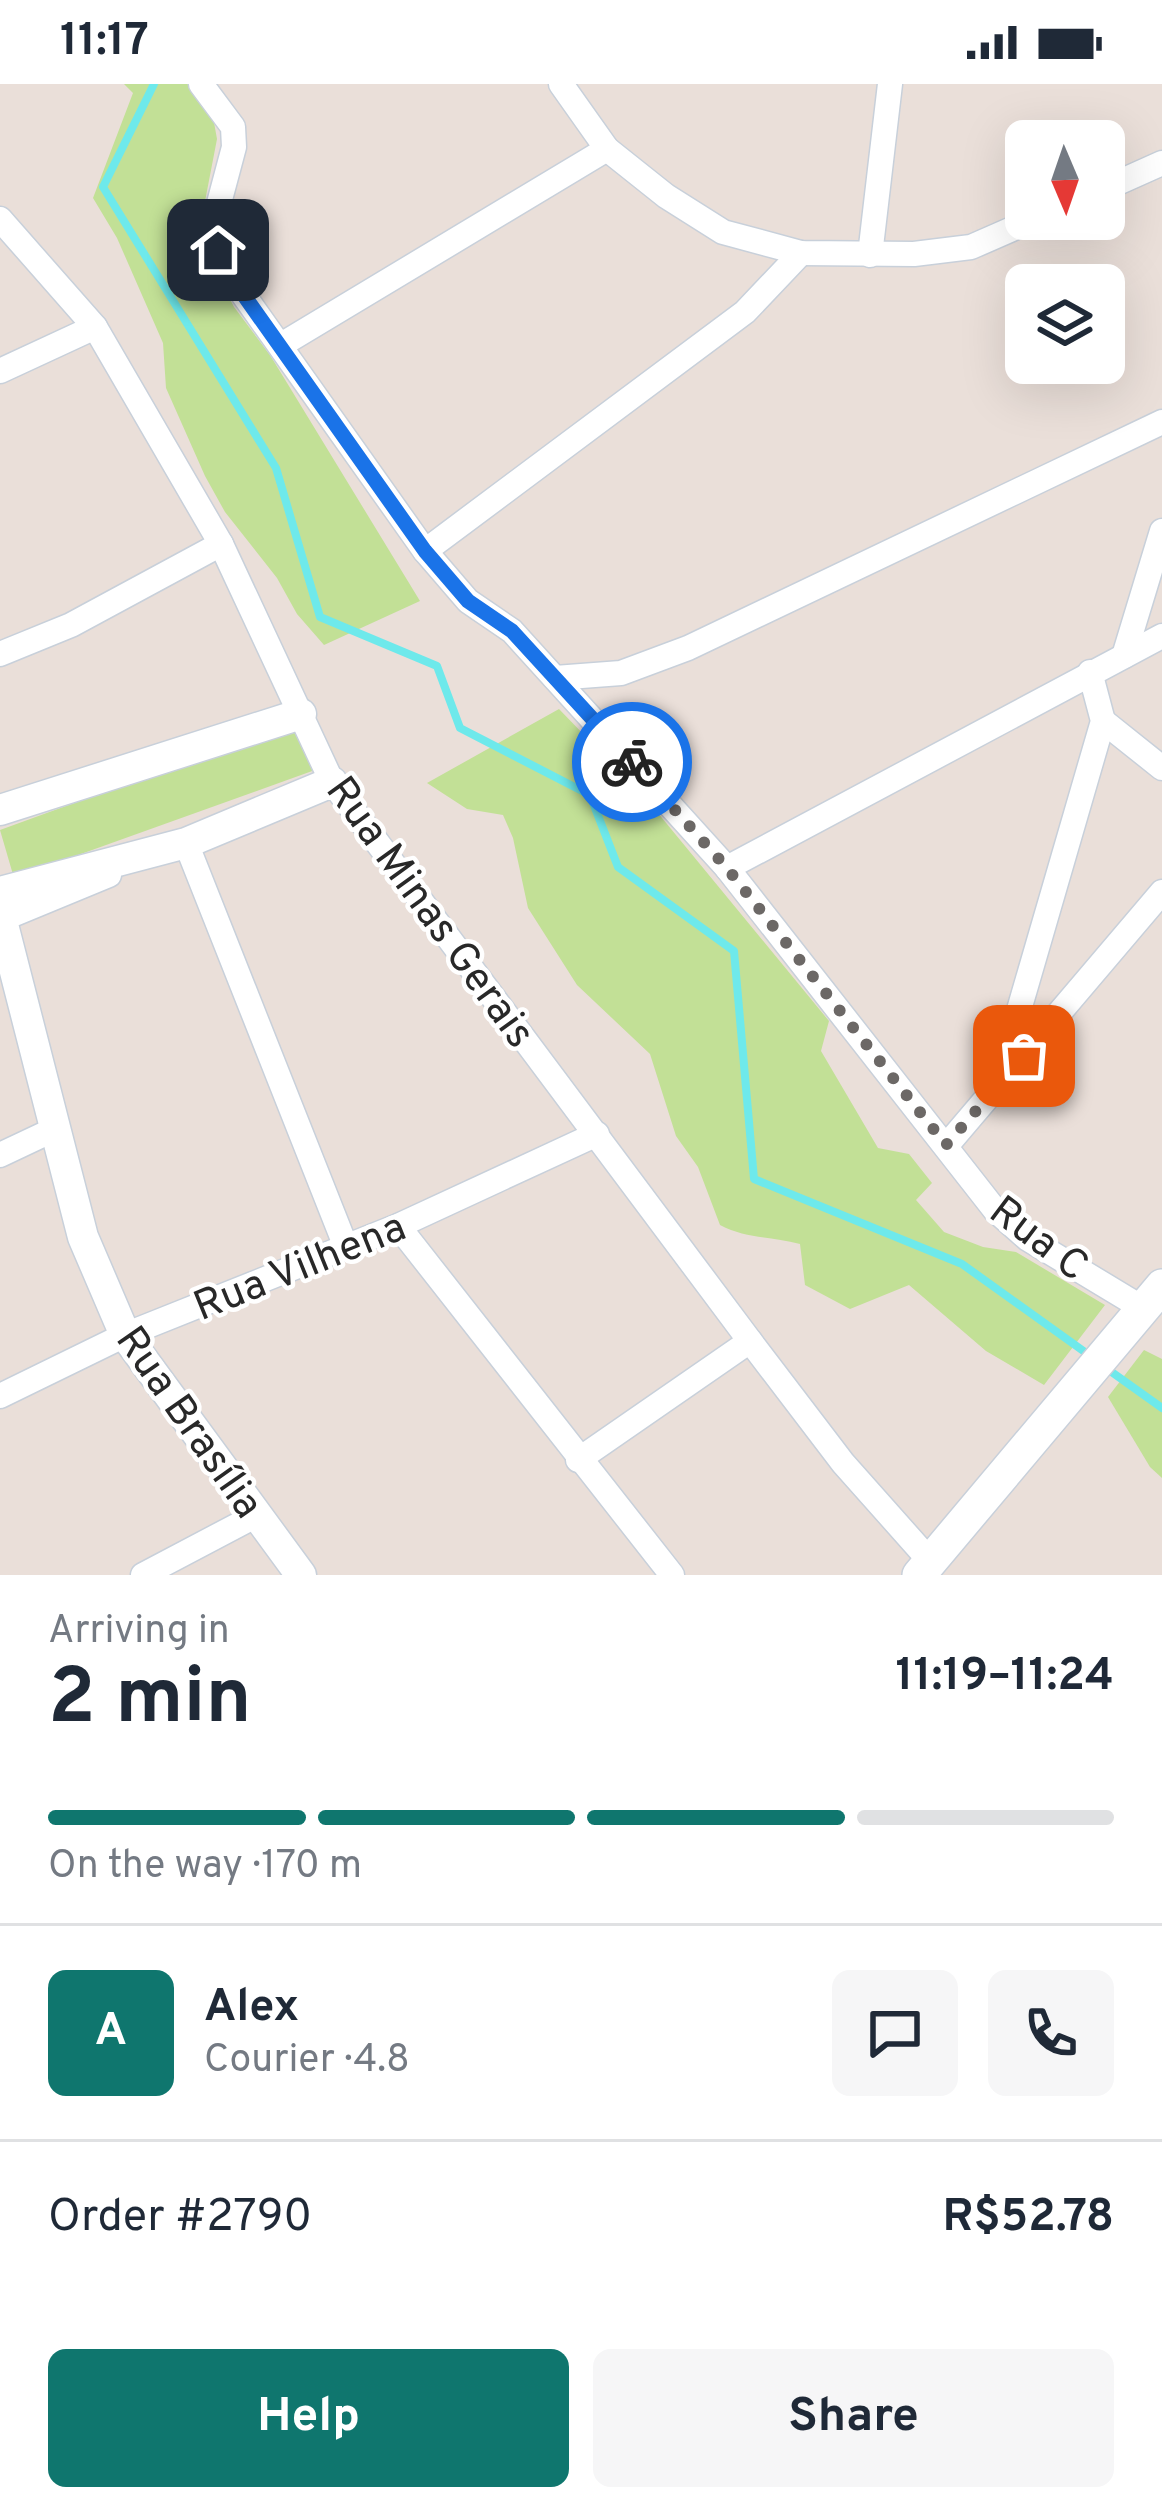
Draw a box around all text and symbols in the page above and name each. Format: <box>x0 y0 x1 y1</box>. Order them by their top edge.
text: 11:17 <box>60 14 149 71</box>
north arrow <box>1005 120 1125 240</box>
map controls <box>1005 120 1125 384</box>
pin <box>167 199 269 301</box>
icon: home <box>185 217 251 283</box>
button: layers <box>1005 264 1125 384</box>
courier <box>572 702 692 822</box>
icon: bike <box>599 729 665 795</box>
street label: Rua Minas Gerais <box>312 767 545 1060</box>
pin <box>973 1005 1075 1107</box>
icon: bag <box>991 1023 1057 1089</box>
street label: Rua C <box>977 1186 1097 1295</box>
street label: Rua Vilhena <box>187 1203 414 1336</box>
street label: Rua Brasília <box>102 1317 273 1530</box>
text: Arriving in <box>48 1608 230 1657</box>
text: 11:19–11:24 <box>895 1649 1114 1706</box>
text: 2 min <box>48 1652 252 1751</box>
text: On the way · 170 m <box>48 1843 362 1892</box>
button: chat <box>832 1970 958 2096</box>
button: phone <box>988 1970 1114 2096</box>
text: Alex <box>204 1980 299 2037</box>
text: A <box>95 2004 127 2061</box>
text: Courier · 4.8 <box>204 2037 410 2086</box>
text: Order #2790 <box>48 2190 312 2247</box>
text: R$52.78 <box>943 2190 1114 2247</box>
button: Help <box>48 2349 569 2487</box>
button: Share <box>593 2349 1114 2487</box>

